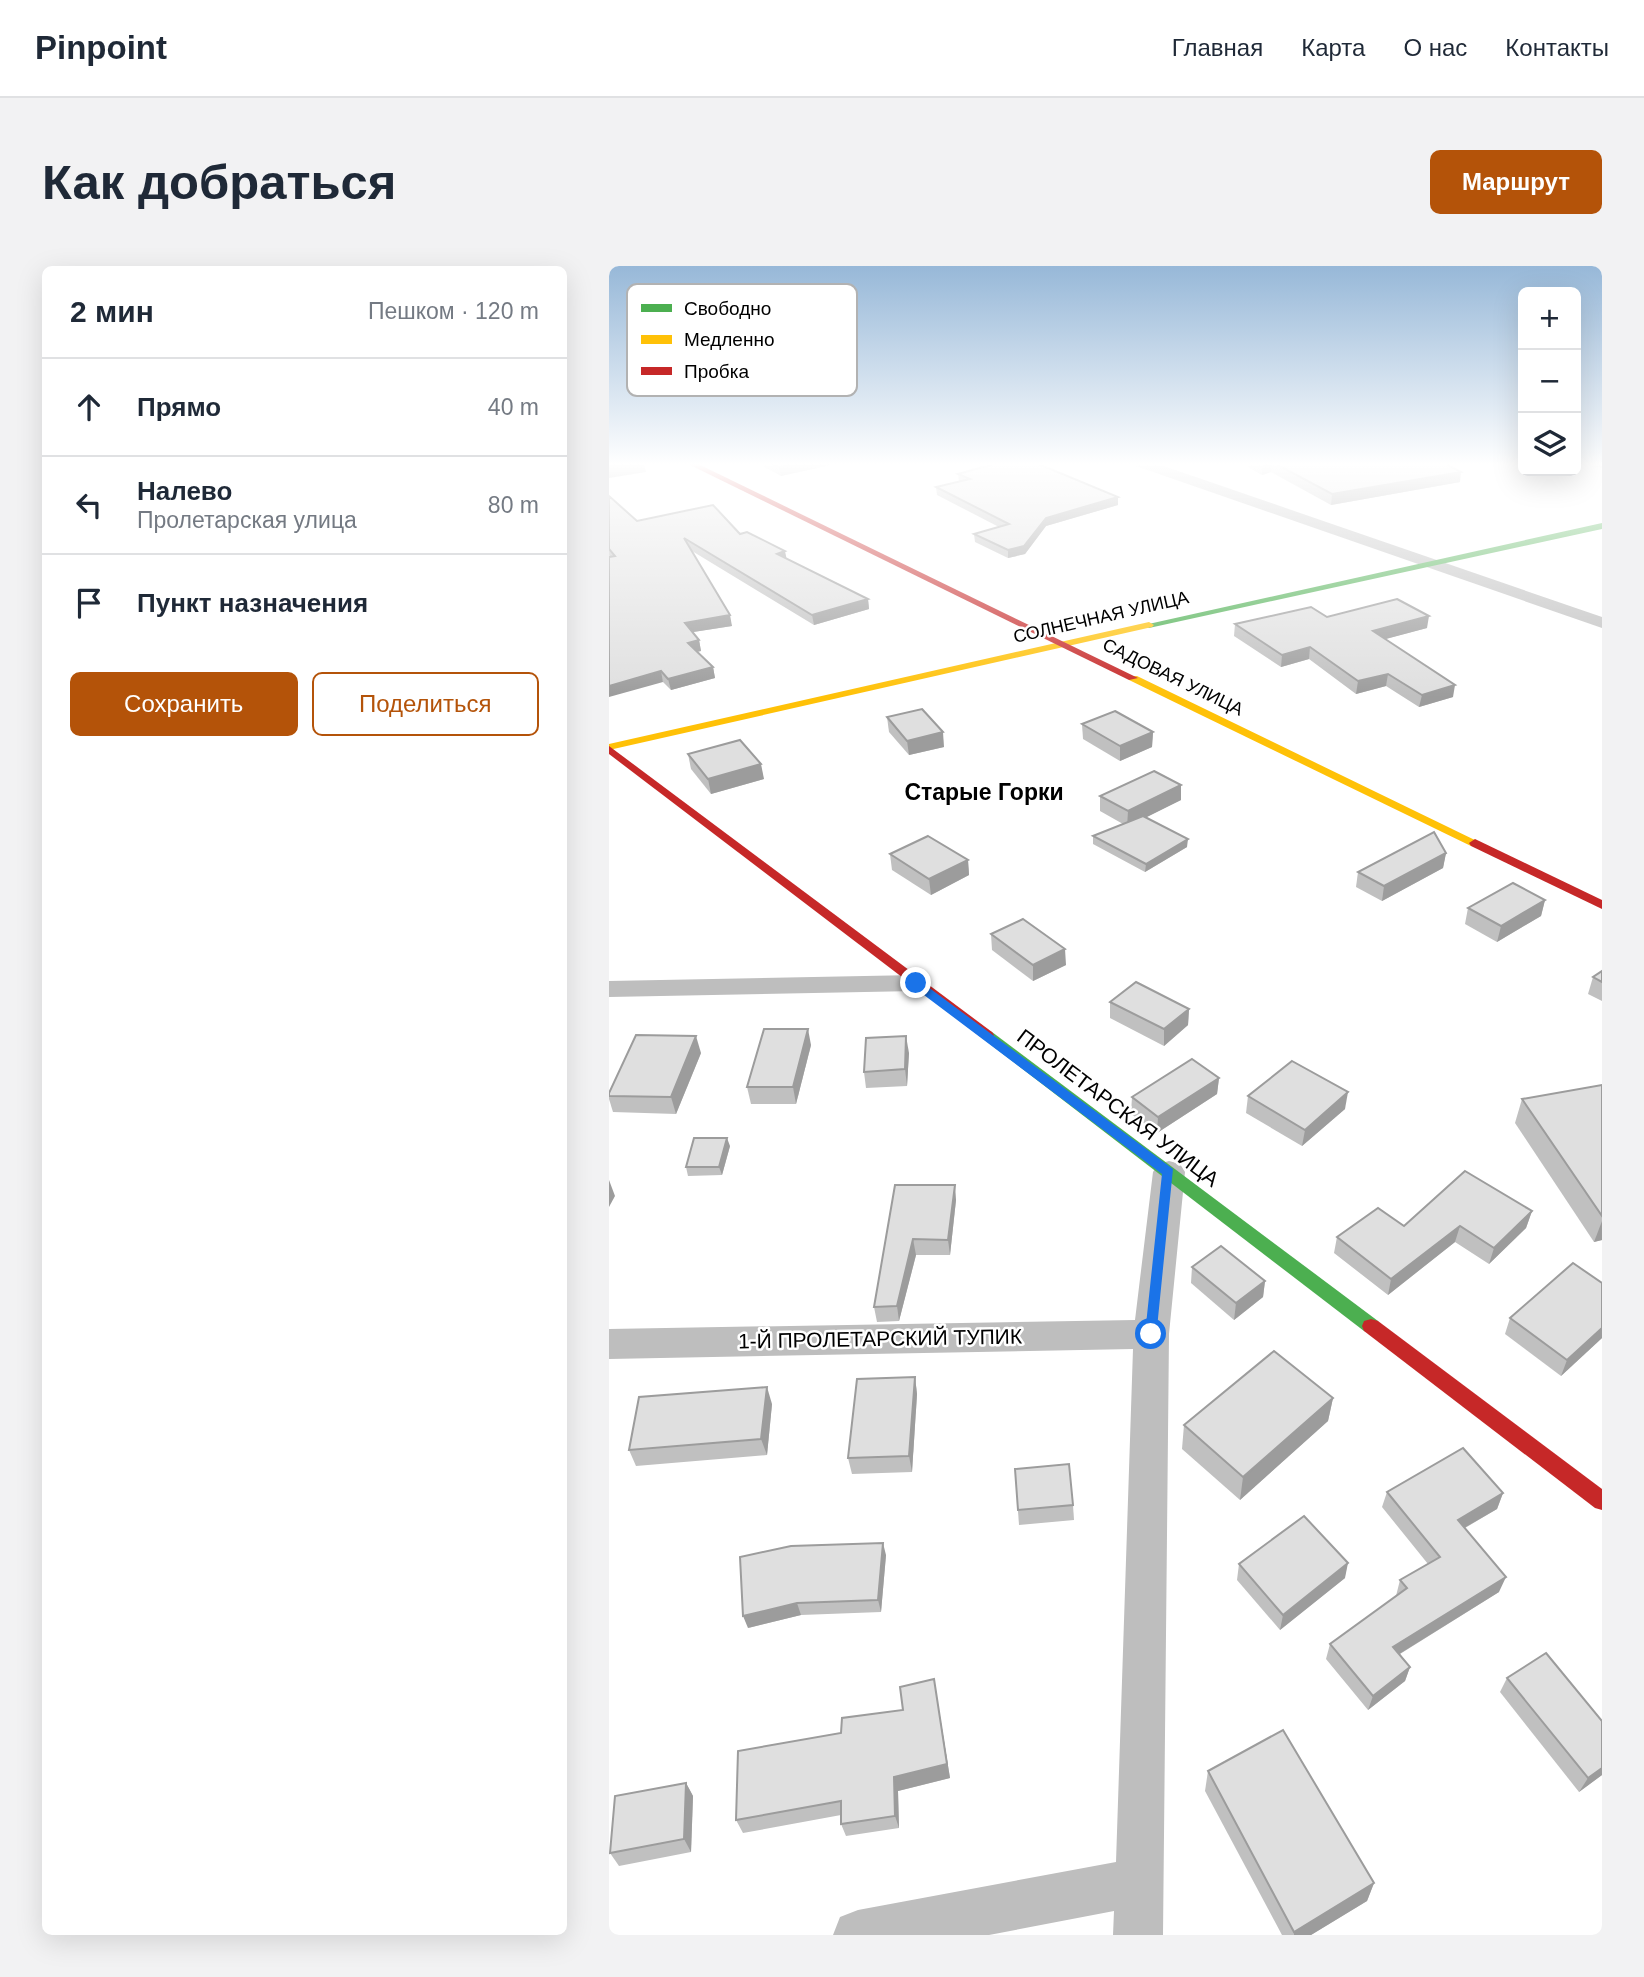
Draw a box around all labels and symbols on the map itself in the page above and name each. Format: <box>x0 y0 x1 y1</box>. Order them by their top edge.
legend <box>627 284 857 396</box>
text: Свободно <box>684 298 771 319</box>
text: Медленно <box>684 329 774 350</box>
text: Пробка <box>684 361 749 382</box>
street label: СОЛНЕЧНАЯ УЛИЦА <box>1011 587 1191 647</box>
street label: САДОВАЯ УЛИЦА <box>1100 634 1246 720</box>
district label: Старые Горки <box>904 779 1064 805</box>
route end <box>900 967 931 998</box>
street label: ПРОЛЕТАРСКАЯ УЛИЦА <box>1013 1024 1223 1191</box>
route start <box>1135 1318 1166 1349</box>
street label: 1-Й ПРОЛЕТАРСКИЙ ТУПИК <box>738 1325 1023 1352</box>

